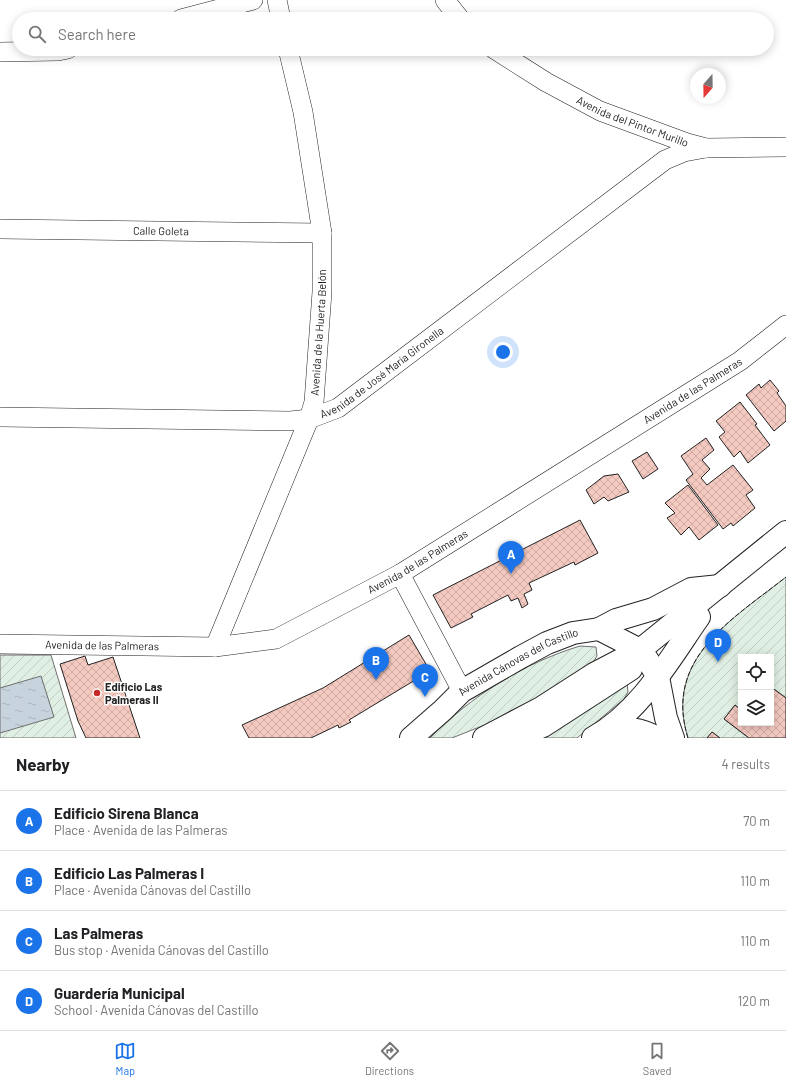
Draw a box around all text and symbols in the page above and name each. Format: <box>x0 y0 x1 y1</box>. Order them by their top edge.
search box <box>12 12 774 56</box>
icon: search <box>26 23 48 45</box>
text: Search here <box>58 25 136 43</box>
north arrow <box>690 68 726 104</box>
street label: Avenida del Pintor Murillo <box>575 93 691 149</box>
street label: Calle Goleta <box>133 224 189 237</box>
street label: Avenida de la Huerta Belón <box>307 269 328 396</box>
street label: Avenida de José María Gironella <box>318 324 446 420</box>
your location <box>493 342 513 362</box>
street label: Avenida de las Palmeras <box>641 354 744 426</box>
street label: Avenida de las Palmeras <box>365 526 470 596</box>
pin: A <box>498 541 524 574</box>
street label: Avenida Cánovas del Castillo <box>455 625 579 698</box>
pin: D <box>705 629 731 662</box>
street label: Avenida de las Palmeras <box>45 638 159 652</box>
pin: B <box>363 647 389 680</box>
map controls <box>738 654 774 726</box>
button: locate <box>738 654 774 690</box>
pin: C <box>412 664 438 697</box>
place label: Edificio Las Palmeras II <box>105 680 163 706</box>
marker: Edificio Las Palmeras II <box>92 688 102 698</box>
button: layers <box>738 690 774 726</box>
text: Nearby <box>16 754 70 774</box>
text: 4 results <box>722 756 770 772</box>
text: Edificio Sirena Blanca <box>54 804 199 822</box>
text: A <box>25 813 33 829</box>
text: 70 m <box>743 813 770 829</box>
text: Place · Avenida de las Palmeras <box>54 822 228 838</box>
text: Edificio Las Palmeras I <box>54 864 204 882</box>
text: B <box>25 873 33 889</box>
text: 110 m <box>740 873 770 889</box>
text: Place · Avenida Cánovas del Castillo <box>54 882 251 898</box>
text: Las Palmeras <box>54 924 143 942</box>
text: C <box>25 933 33 949</box>
text: 110 m <box>740 933 770 949</box>
text: Bus stop · Avenida Cánovas del Castillo <box>54 942 269 958</box>
text: Guardería Municipal <box>54 984 185 1002</box>
text: D <box>25 993 33 1009</box>
text: 120 m <box>738 993 770 1009</box>
text: School · Avenida Cánovas del Castillo <box>54 1002 259 1018</box>
tab: Map <box>114 1040 136 1077</box>
tab: Directions <box>365 1040 414 1077</box>
tab: Saved <box>643 1040 672 1077</box>

